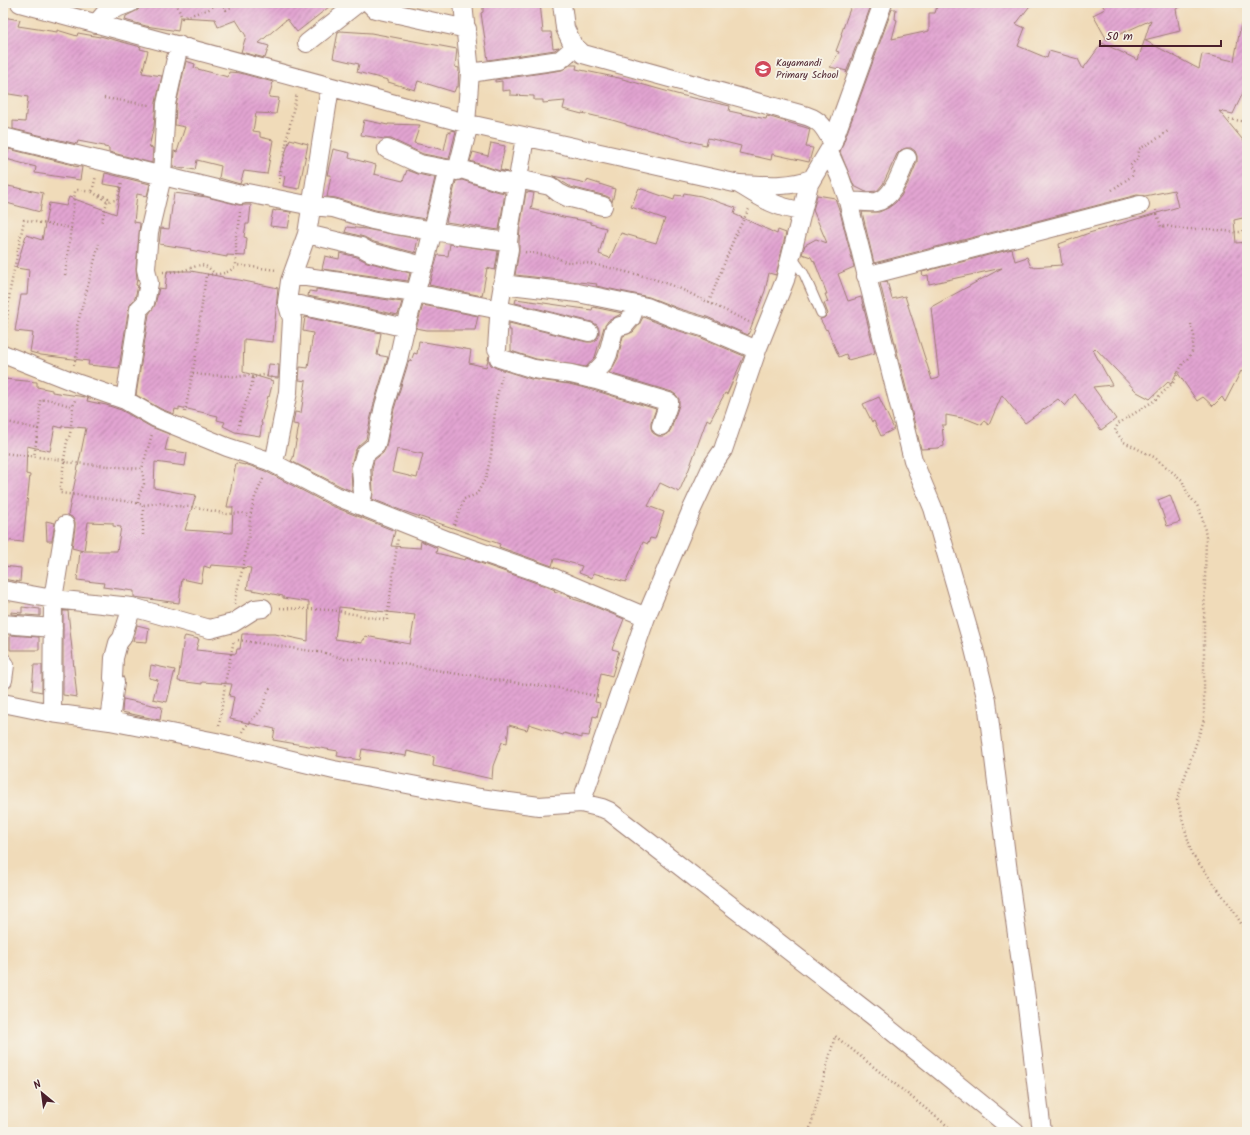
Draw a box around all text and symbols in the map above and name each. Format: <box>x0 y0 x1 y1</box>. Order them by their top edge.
scale bar <box>1100 22 1221 48</box>
text: 50 m <box>1106 27 1133 46</box>
place label: Kayamandi Primary School <box>776 55 839 83</box>
school or university icon: Kayamandi Primary School <box>753 59 773 79</box>
north arrow <box>22 1073 62 1113</box>
text: N <box>30 1076 45 1095</box>

